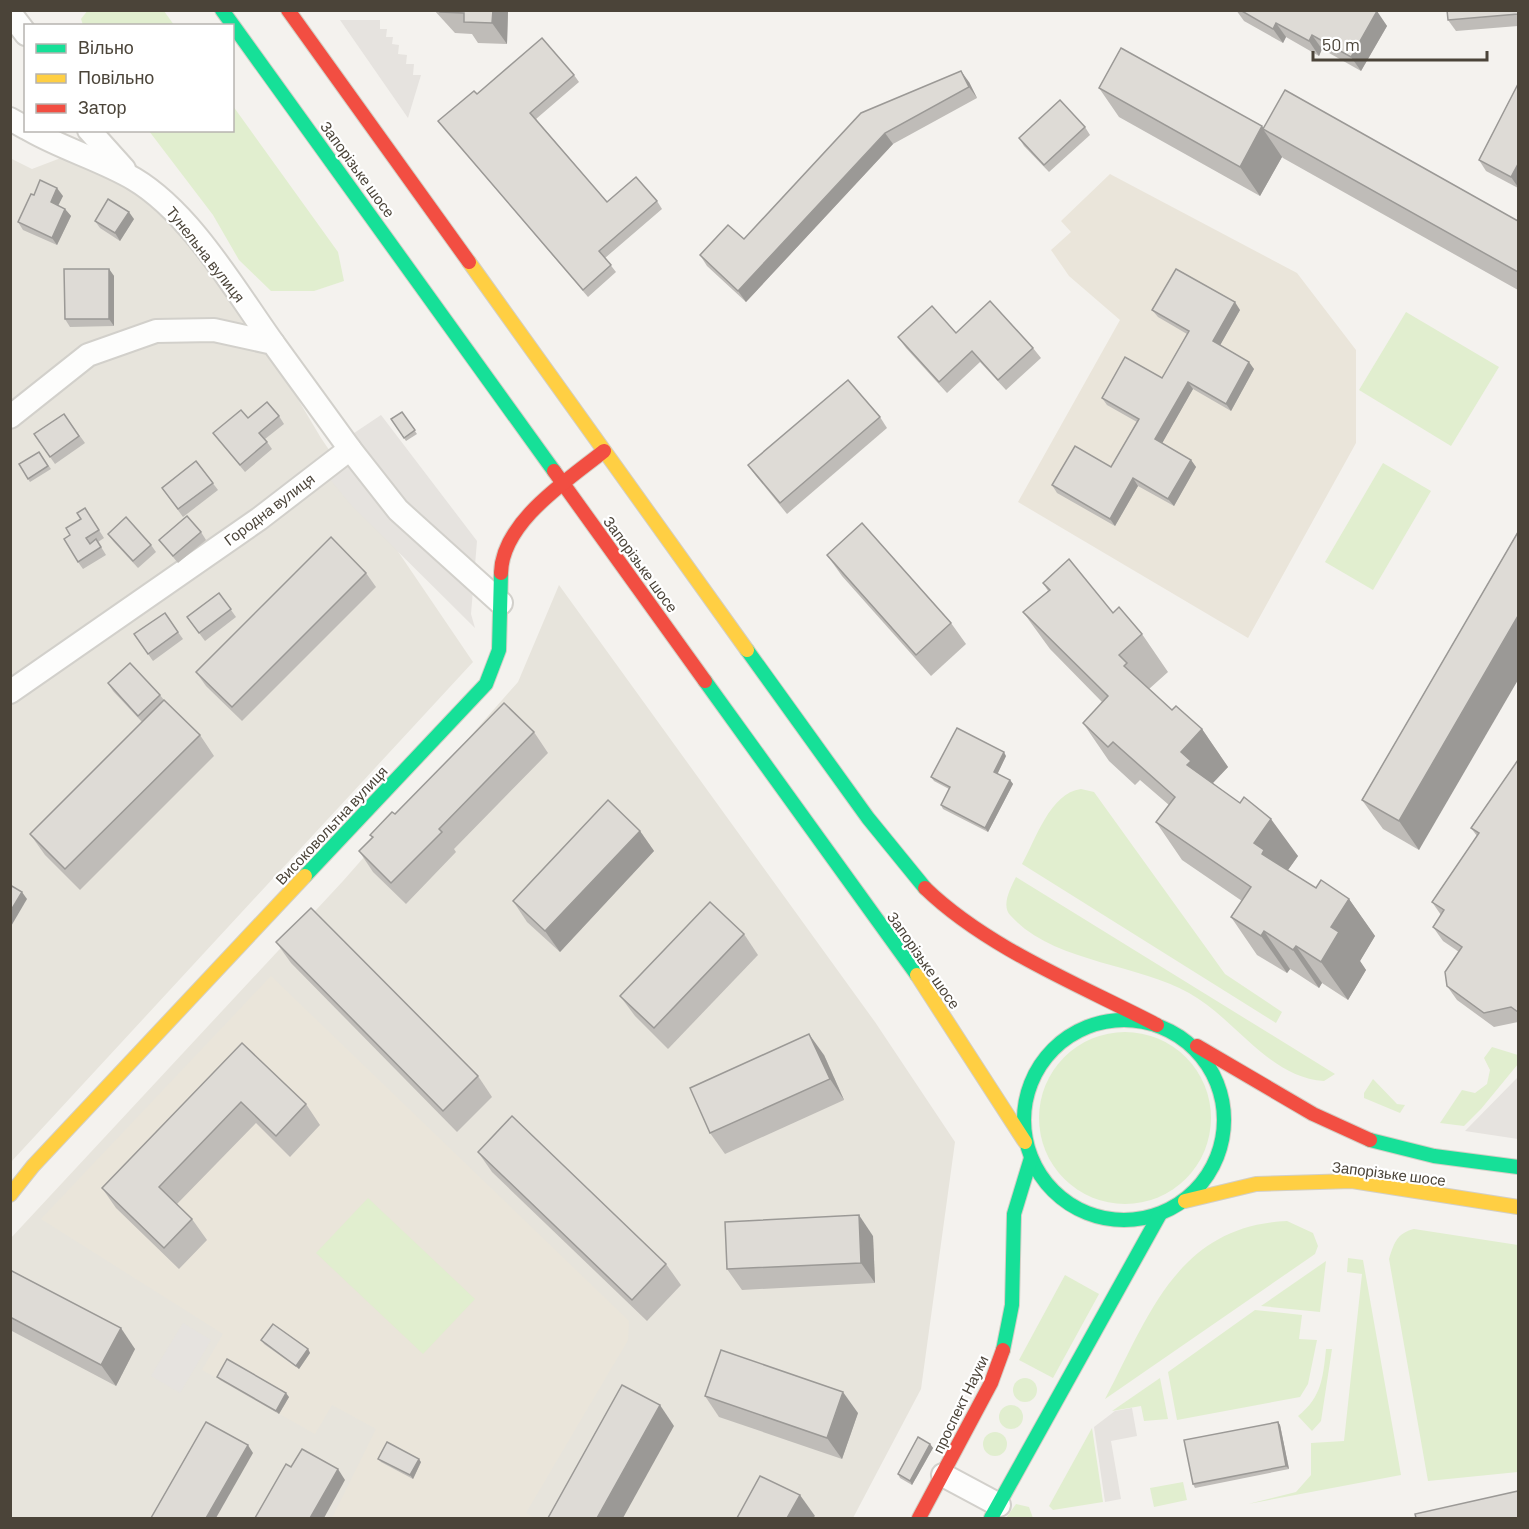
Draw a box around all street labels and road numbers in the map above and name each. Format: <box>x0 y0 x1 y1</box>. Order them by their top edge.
street label: Запорізьке шосе <box>317 117 399 221</box>
street label: Тунельна вулиця <box>163 202 249 306</box>
street label: Городна вулиця <box>220 469 318 549</box>
street label: Запорізьке шосе <box>600 512 682 616</box>
street label: Високовольтна вулиця <box>271 762 391 888</box>
street label: Запорізьке шосе <box>884 908 964 1012</box>
street label: Запорізьке шосе <box>1331 1157 1447 1189</box>
street label: проспект Науки <box>928 1352 992 1456</box>

